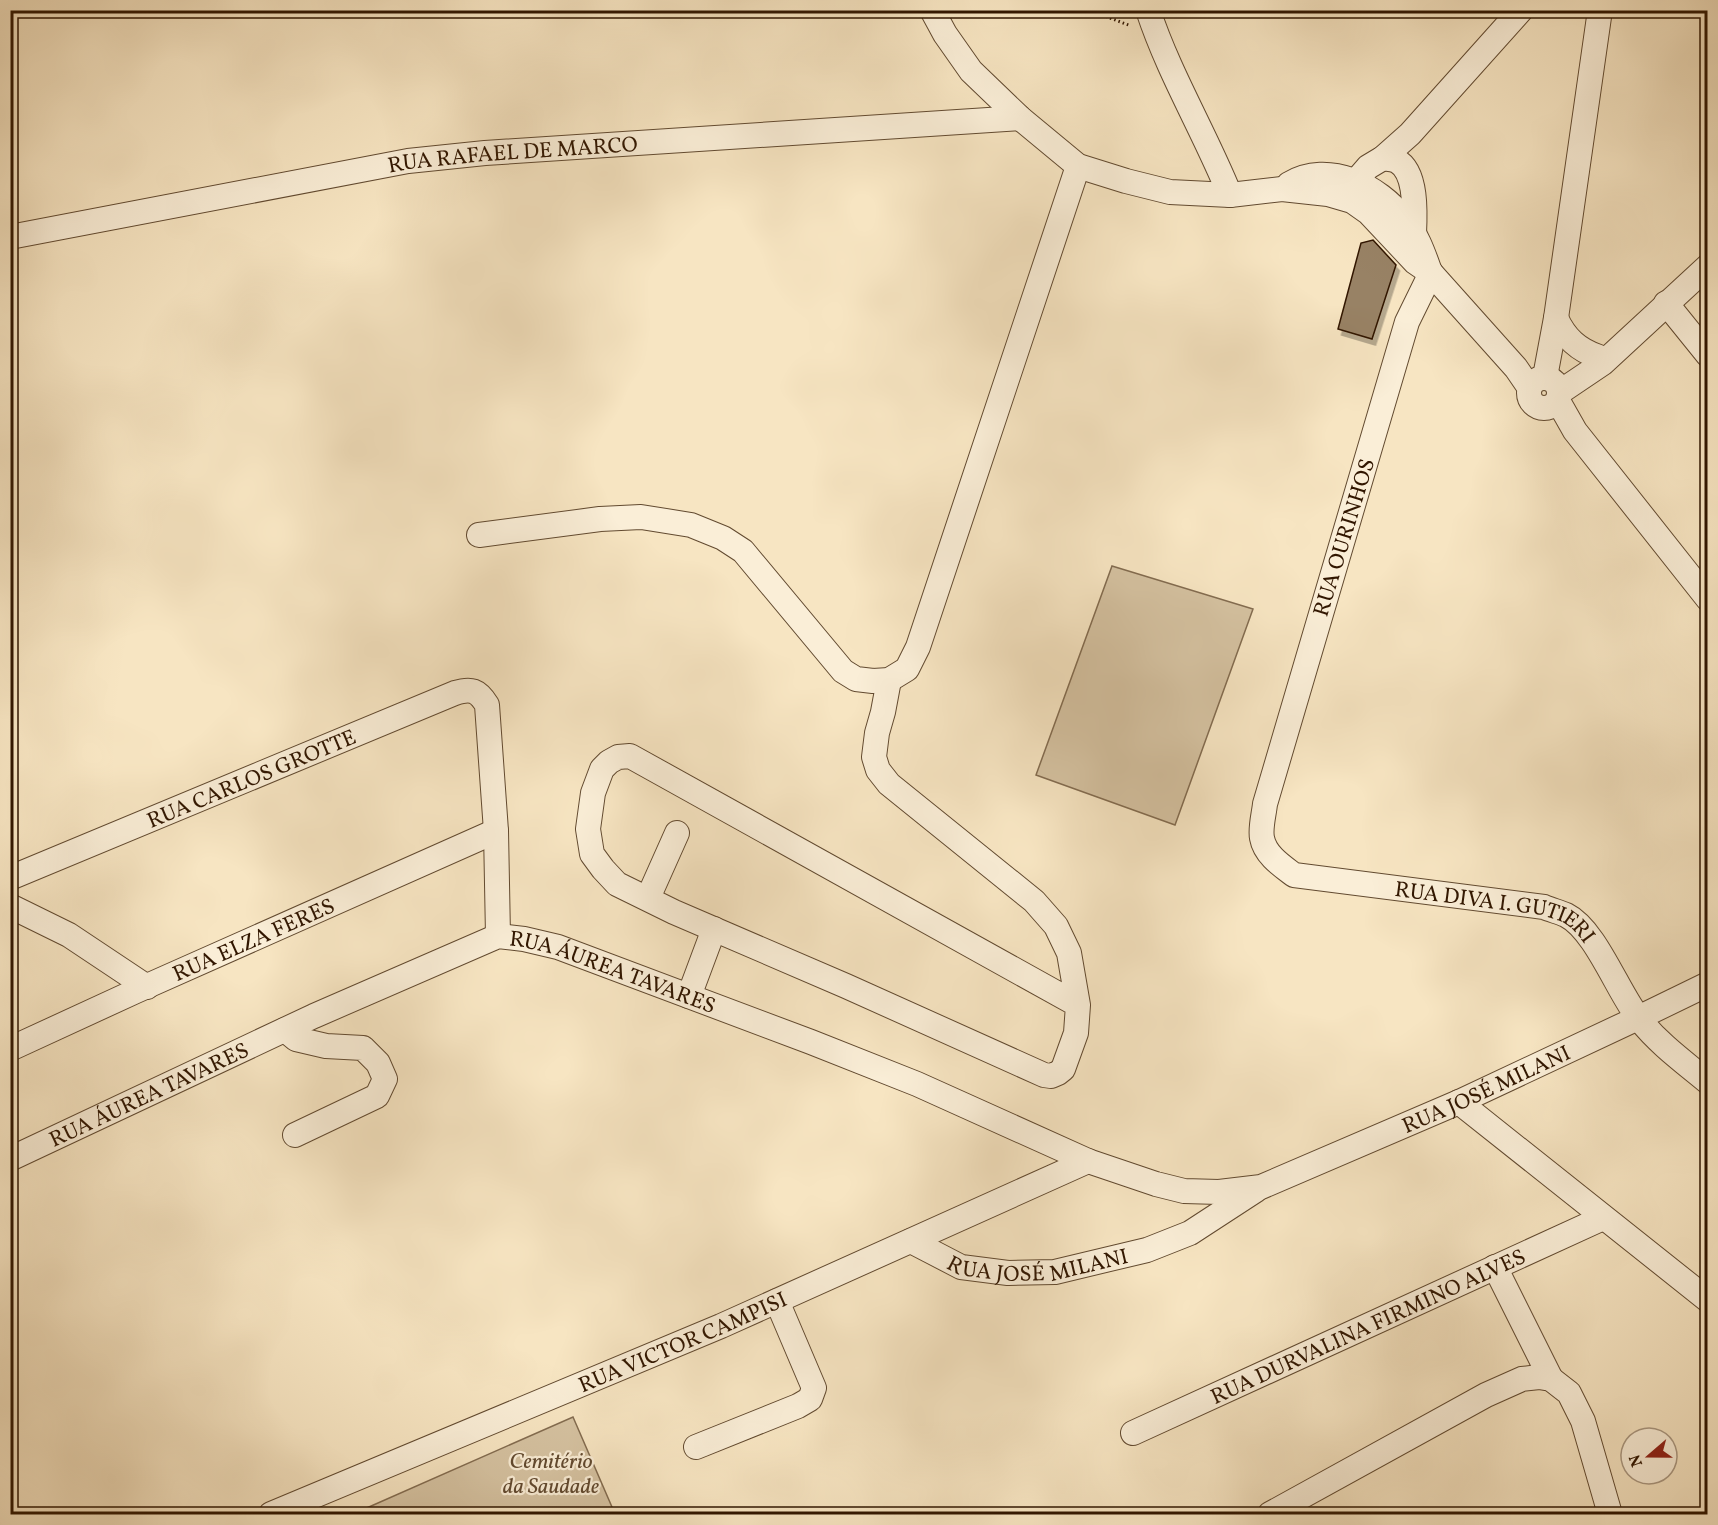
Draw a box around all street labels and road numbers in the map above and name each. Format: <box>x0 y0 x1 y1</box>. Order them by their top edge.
street label: RUA RAFAEL DE MARCO <box>385 130 639 183</box>
street label: RUA OURINHOS <box>1307 455 1384 621</box>
street label: RUA CARLOS GROTTE <box>143 723 361 837</box>
street label: RUA DIVA I. GUTIERI <box>1393 875 1602 950</box>
street label: RUA ELZA FERES <box>168 892 340 991</box>
street label: RUA ÁUREA TAVARES <box>508 924 720 1023</box>
street label: RUA ÁUREA TAVARES <box>45 1036 254 1156</box>
street label: RUA JOSÉ MILANI <box>1398 1039 1576 1143</box>
street label: RUA JOSÉ MILANI <box>941 1242 1132 1291</box>
street label: RUA DURVALINA FIRMINO ALVES <box>1206 1242 1531 1414</box>
street label: RUA VICTOR CAMPISI <box>574 1285 793 1402</box>

